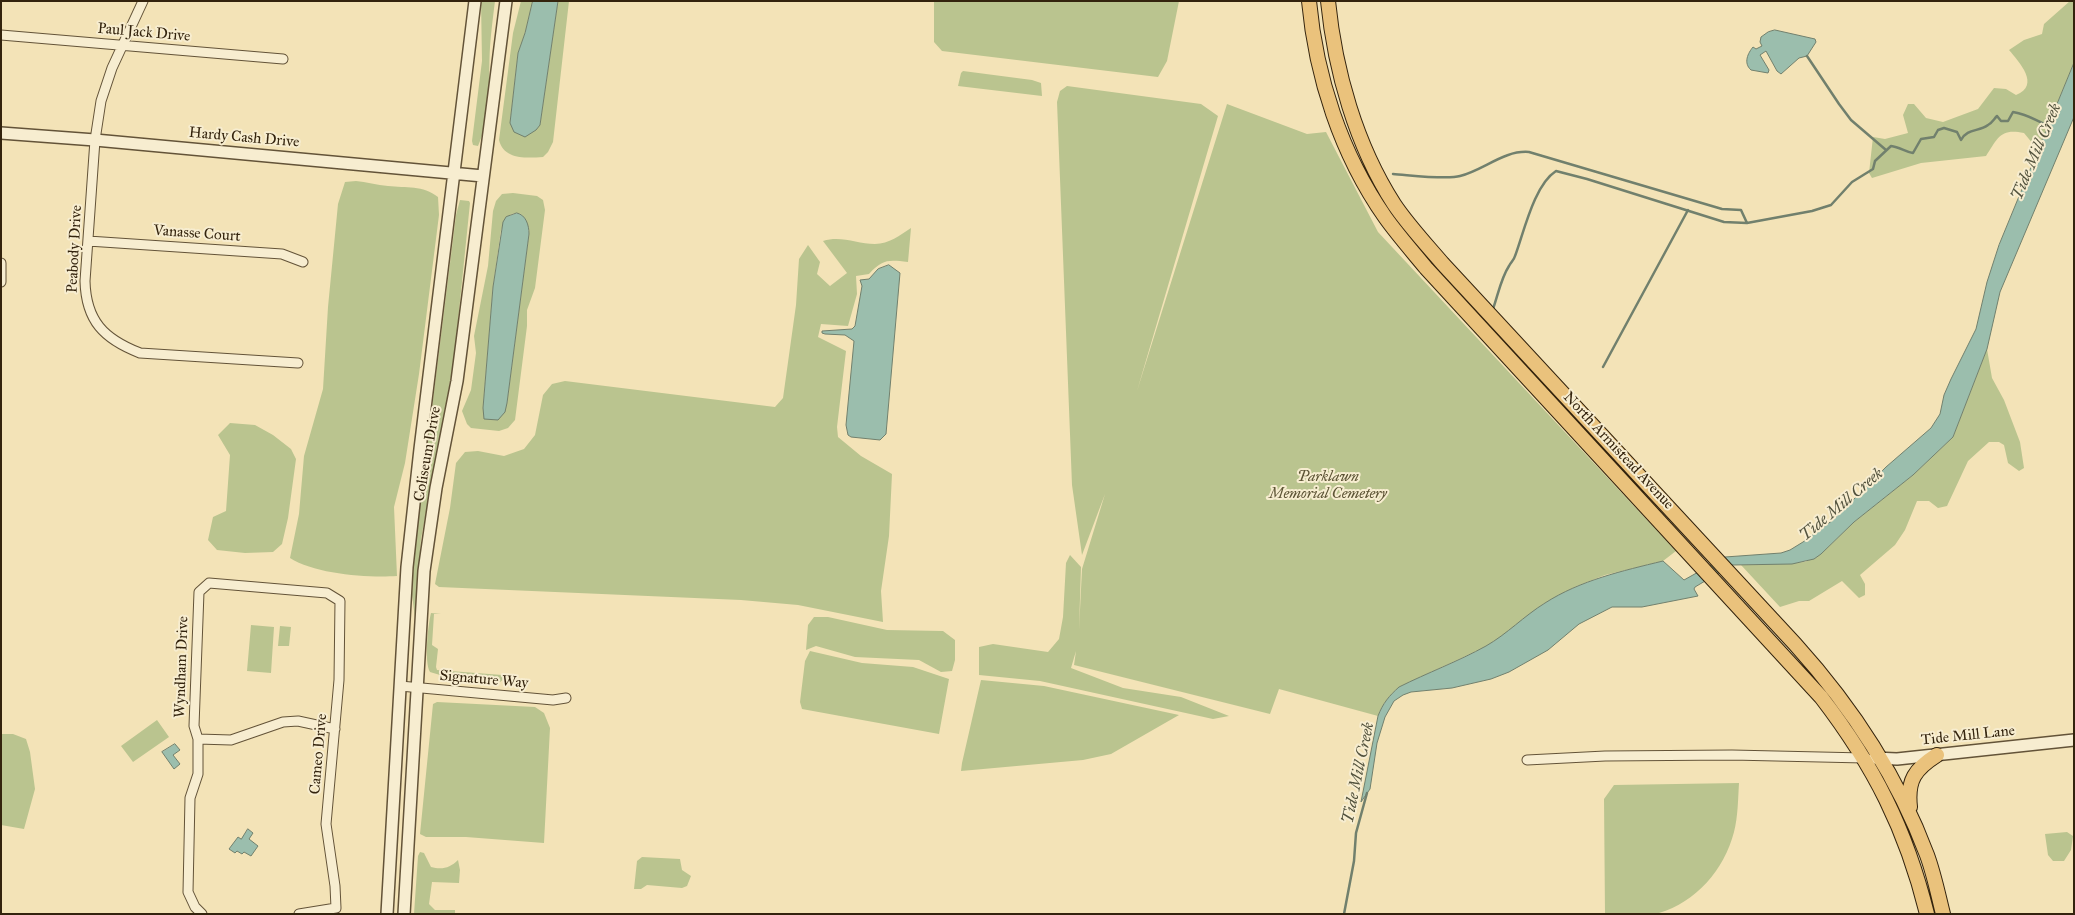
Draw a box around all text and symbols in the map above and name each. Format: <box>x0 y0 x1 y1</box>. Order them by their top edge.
street label: Paul Jack Drive <box>97 20 191 46</box>
water label: Tide Mill Creek <box>2008 101 2066 203</box>
street label: Hardy Cash Drive <box>188 124 300 152</box>
street label: Peabody Drive <box>64 205 86 293</box>
street label: Vanasse Court <box>153 222 241 246</box>
street label: North Armistead Avenue <box>1559 388 1677 514</box>
street label: Coliseum Drive <box>411 405 445 503</box>
water label: Tide Mill Creek <box>1796 465 1888 545</box>
park label: Parklawn Memorial Cemetery <box>1269 468 1387 503</box>
street label: Wyndham Drive <box>171 616 193 718</box>
street label: Signature Way <box>439 667 529 693</box>
street label: Cameo Drive <box>307 713 331 795</box>
water label: Tide Mill Creek <box>1339 721 1379 825</box>
street label: Tide Mill Lane <box>1920 722 2016 750</box>

